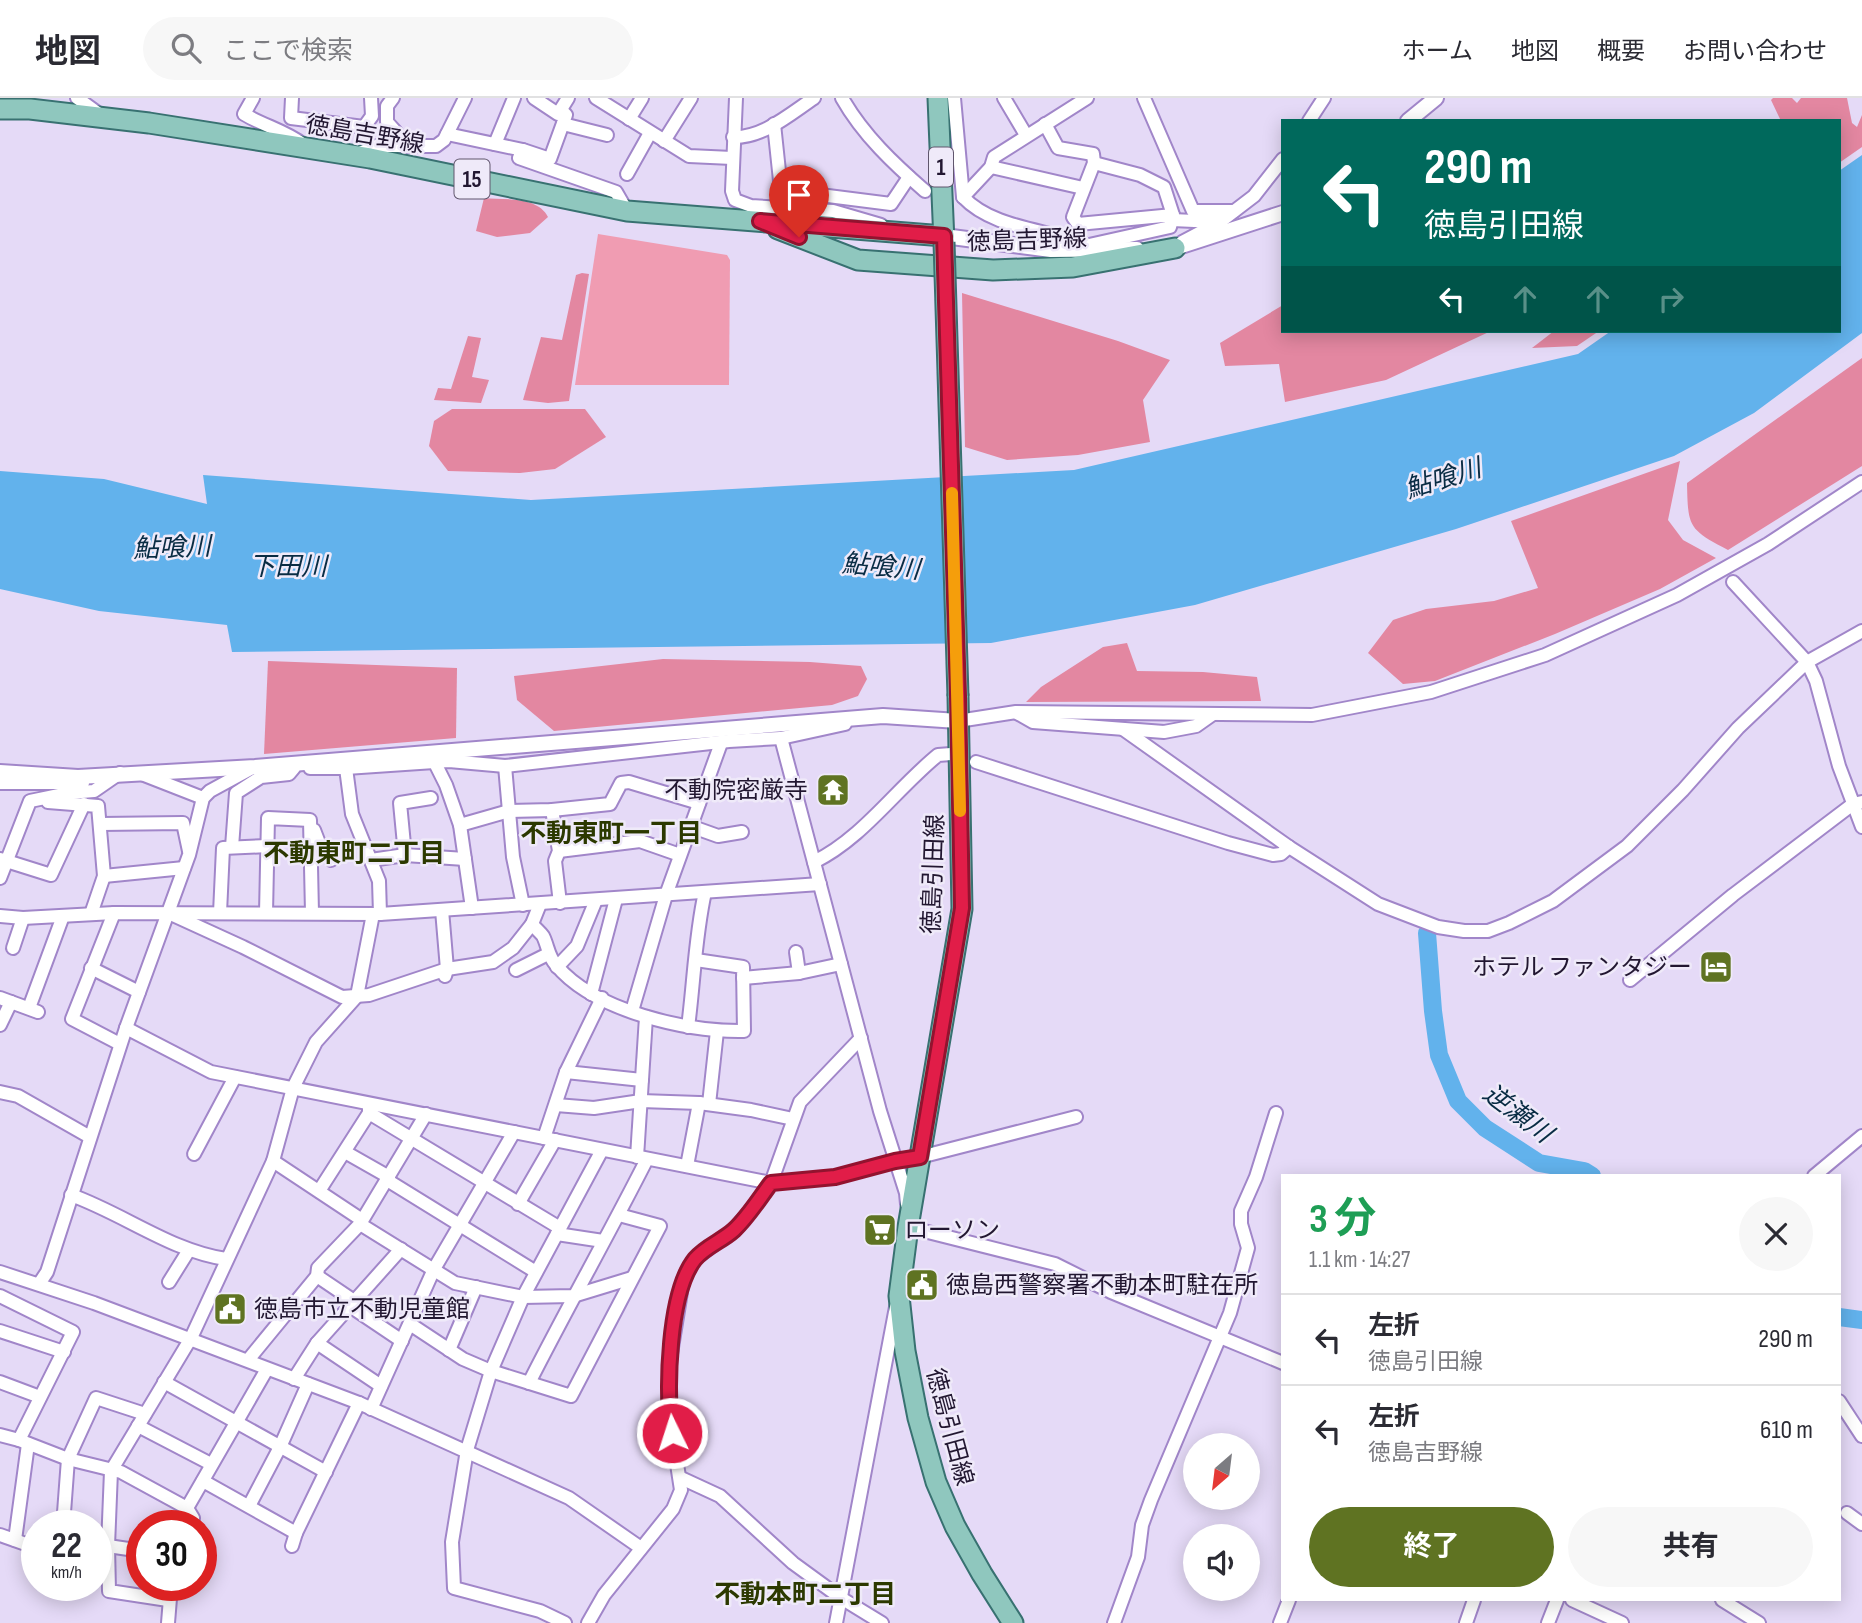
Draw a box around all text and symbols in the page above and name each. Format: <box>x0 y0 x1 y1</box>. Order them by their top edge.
search box <box>143 17 633 80</box>
icon: search <box>167 29 205 67</box>
text: 地図 <box>35 32 101 72</box>
text: ここで検索 <box>223 36 353 67</box>
text: ホーム <box>1402 37 1473 66</box>
text: 地図 <box>1511 37 1559 66</box>
text: 概要 <box>1597 37 1645 66</box>
text: お問い合わせ <box>1683 37 1827 66</box>
street label: 徳島吉野線 <box>303 110 427 159</box>
text: 290 m <box>1424 139 1532 198</box>
icon: left <box>1309 147 1400 238</box>
road number: 1 <box>929 148 953 186</box>
road number: 15 <box>454 159 490 198</box>
pin <box>769 165 829 237</box>
icon: arrive <box>780 176 818 214</box>
text: 徳島引田線 <box>1424 207 1584 246</box>
street label: 徳島吉野線 <box>967 224 1087 257</box>
icon: left <box>1433 280 1471 318</box>
icon: ahead <box>1506 280 1544 318</box>
icon: ahead <box>1579 280 1617 318</box>
icon: right <box>1652 280 1690 318</box>
water label: 鮎喰川 <box>1402 452 1488 506</box>
water label: 鮎喰川 <box>133 532 215 565</box>
water label: 鮎喰川 <box>841 549 924 587</box>
water label: 下田川 <box>249 552 330 583</box>
temple icon: 不動院密厳寺 <box>814 771 852 809</box>
place label: 不動院密厳寺 <box>664 776 808 805</box>
street label: 徳島引田線 <box>917 814 950 934</box>
district label: 不動東町一丁目 <box>520 819 702 850</box>
district label: 不動東町二丁目 <box>263 839 445 870</box>
hotel icon: ホテル ファンタジー <box>1697 948 1735 986</box>
place label: ホテル ファンタジー <box>1472 953 1692 982</box>
water label: 逆瀬川 <box>1477 1078 1560 1152</box>
text: 3 分 <box>1309 1194 1376 1245</box>
button: close <box>1739 1197 1813 1271</box>
supermarket icon: ローソン <box>861 1211 899 1249</box>
place label: ローソン <box>904 1216 1000 1245</box>
text: 1.1 km · 14:27 <box>1309 1246 1410 1274</box>
public building icon: 徳島西警察署不動本町駐在所 <box>903 1266 941 1304</box>
place label: 徳島西警察署不動本町駐在所 <box>946 1271 1258 1300</box>
public building icon: 徳島市立不動児童館 <box>211 1290 249 1328</box>
place label: 徳島市立不動児童館 <box>254 1295 470 1324</box>
text: 左折 <box>1368 1311 1420 1342</box>
icon: left <box>1309 1321 1347 1359</box>
text: 290 m <box>1758 1324 1813 1355</box>
text: 徳島引田線 <box>1368 1348 1483 1376</box>
street label: 徳島引田線 <box>920 1365 979 1489</box>
position arrow <box>635 1396 709 1470</box>
text: 左折 <box>1368 1402 1420 1433</box>
icon: left <box>1309 1412 1347 1450</box>
text: 610 m <box>1760 1415 1813 1446</box>
north arrow <box>1183 1433 1260 1510</box>
map controls <box>1183 1433 1260 1601</box>
text: 徳島吉野線 <box>1368 1439 1483 1467</box>
button: 終了 <box>1309 1507 1554 1587</box>
button: 共有 <box>1568 1507 1813 1587</box>
speed limit sign: 30 <box>126 1510 217 1601</box>
button: sound <box>1183 1524 1260 1601</box>
text: 22 <box>51 1525 82 1568</box>
text: km/h <box>51 1562 82 1583</box>
district label: 不動本町二丁目 <box>714 1580 896 1611</box>

